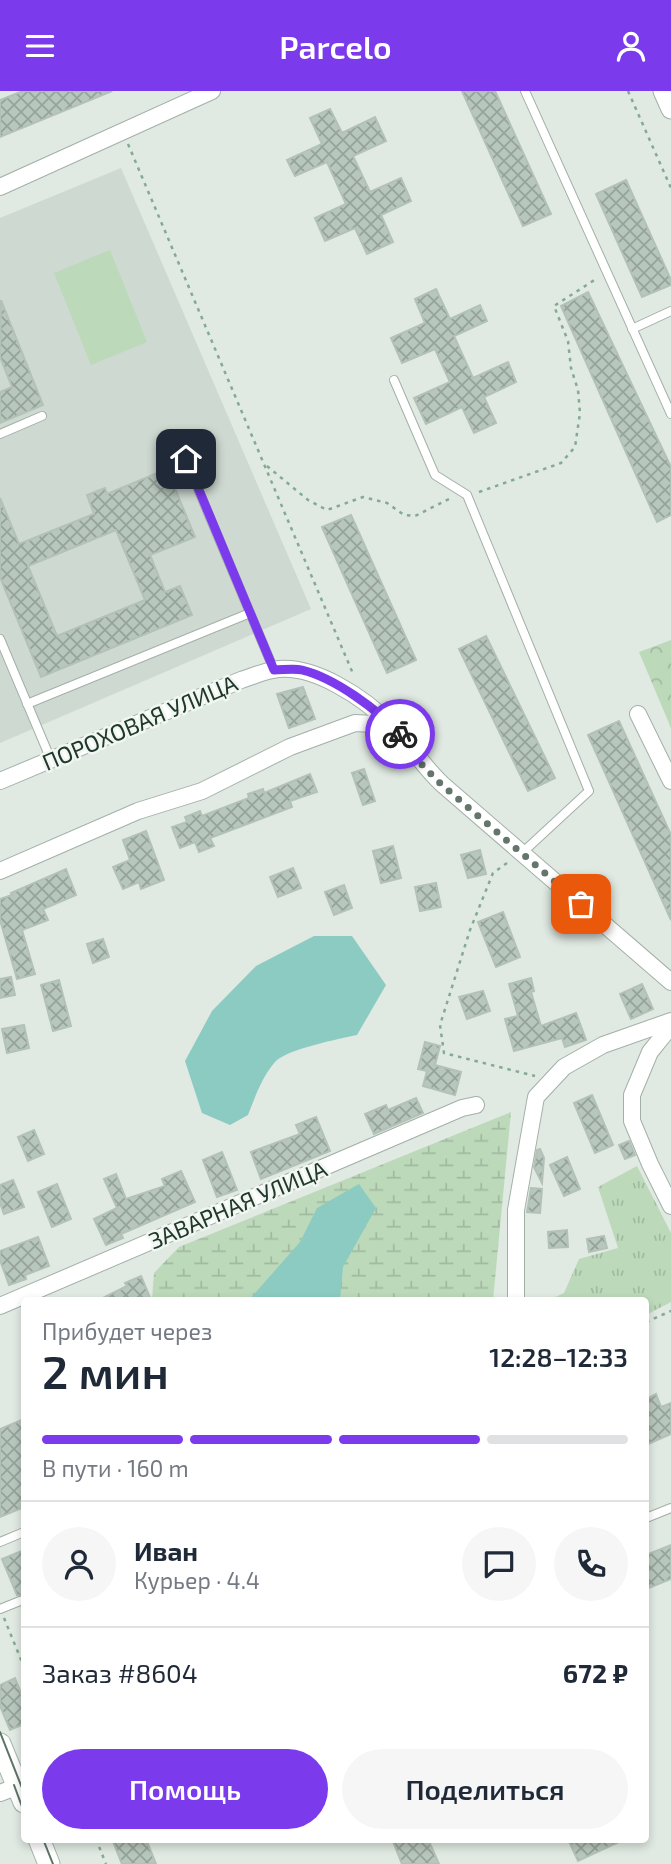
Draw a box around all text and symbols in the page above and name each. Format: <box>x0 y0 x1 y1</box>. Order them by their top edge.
icon: menu <box>21 27 59 65</box>
text: Parcelo <box>279 27 392 65</box>
icon: person <box>612 27 650 65</box>
pin <box>156 429 216 489</box>
icon: home <box>167 440 205 478</box>
street label: ПОРОХОВАЯ УЛИЦА <box>38 668 242 776</box>
courier <box>365 699 435 769</box>
icon: bike <box>381 715 419 753</box>
pin <box>551 874 611 934</box>
icon: bag <box>562 885 600 923</box>
street label: ЗАВАРНАЯ УЛИЦА <box>144 1154 332 1254</box>
text: Прибудет через <box>42 1317 212 1345</box>
text: 12:28–12:33 <box>489 1341 628 1372</box>
text: 2 мин <box>42 1343 169 1398</box>
text: В пути · 160 m <box>42 1454 189 1482</box>
button: person <box>42 1527 116 1601</box>
button: chat <box>462 1527 536 1601</box>
button: phone <box>554 1527 628 1601</box>
text: Иван <box>134 1535 198 1566</box>
text: Курьер · 4.4 <box>134 1566 260 1594</box>
text: Заказ #8604 <box>42 1657 198 1688</box>
text: 672 ₽ <box>563 1657 628 1688</box>
button: Помощь <box>42 1749 328 1829</box>
button: Поделиться <box>342 1749 628 1829</box>

